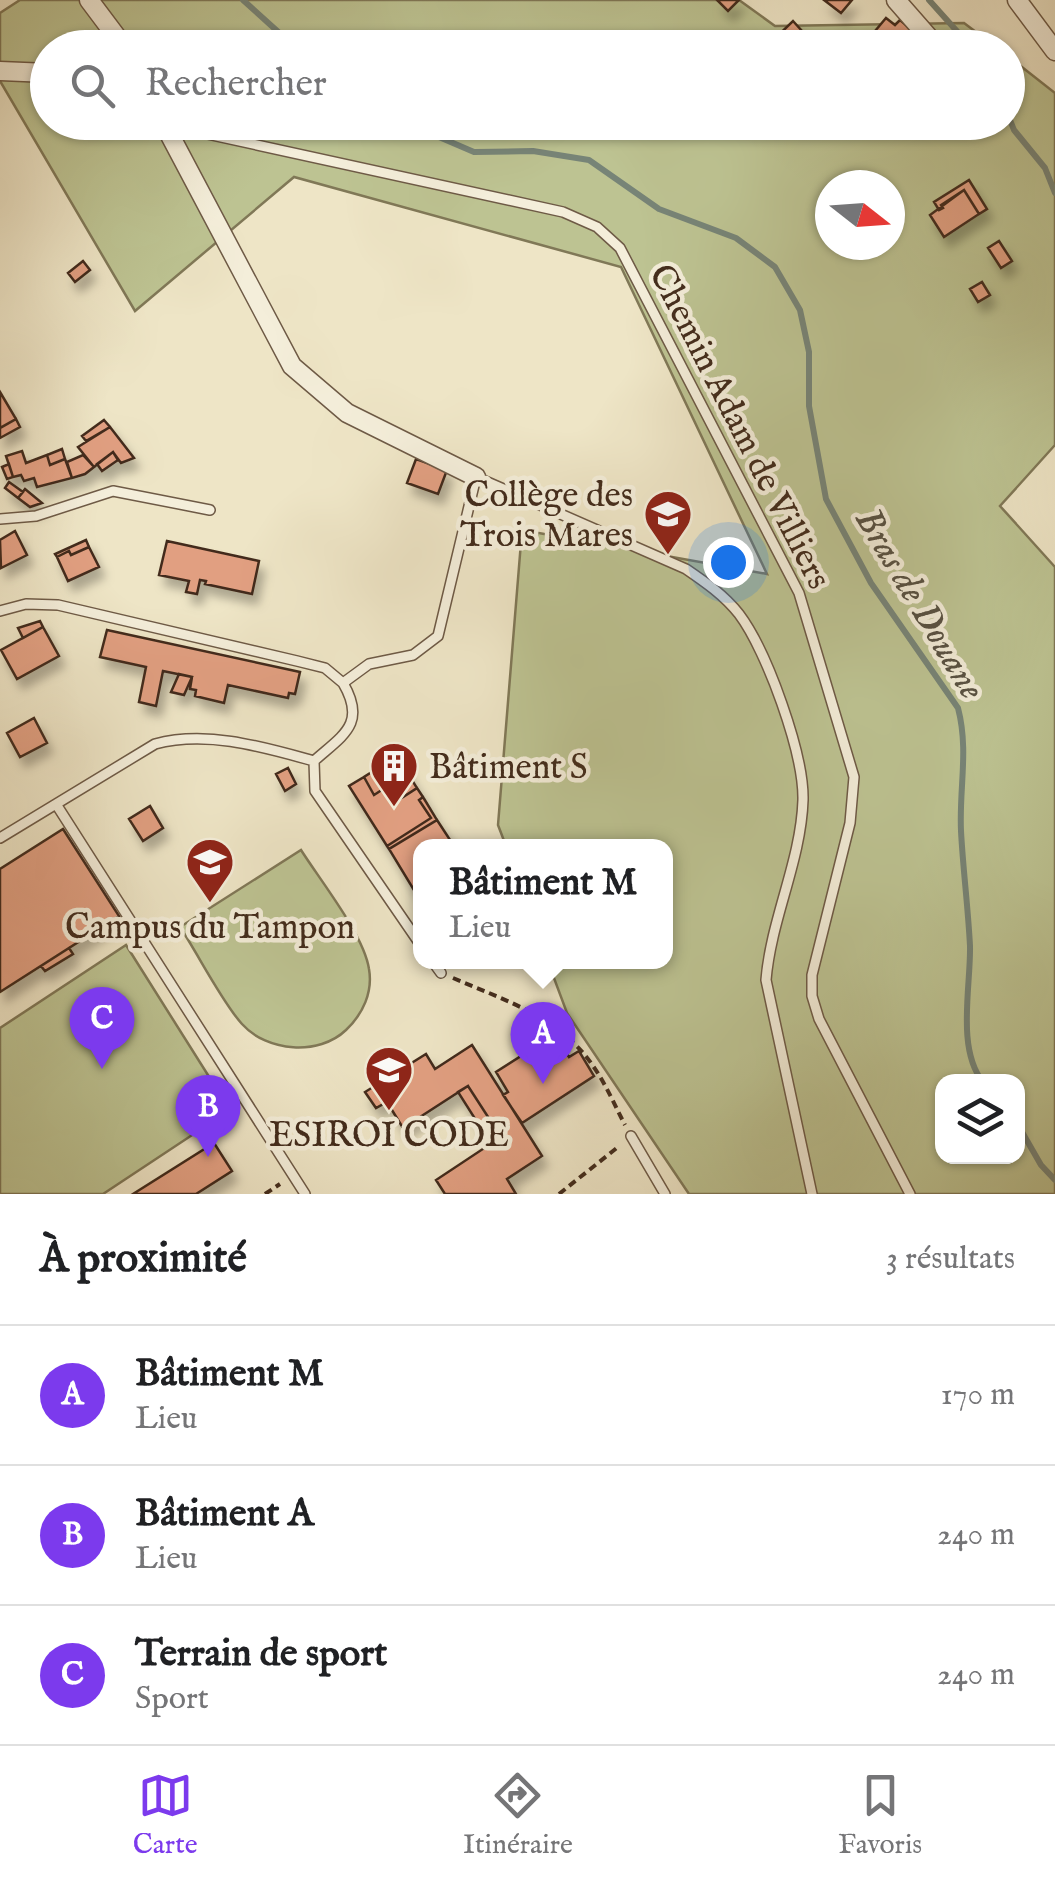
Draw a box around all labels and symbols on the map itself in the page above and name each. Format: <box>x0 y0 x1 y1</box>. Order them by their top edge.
north arrow <box>815 170 905 260</box>
street label: Chemin Adam de Villiers <box>637 257 840 597</box>
place label: Collège des Trois Mares <box>460 474 633 559</box>
school or university icon: Collège des Trois Mares <box>642 488 694 556</box>
water label: Bras de Douane <box>842 500 995 710</box>
your location <box>703 537 754 588</box>
building icon: Bâtiment S <box>368 740 420 808</box>
place label: Bâtiment S <box>429 746 588 791</box>
school or university icon: Campus du Tampon <box>184 836 236 904</box>
place label: Campus du Tampon <box>65 906 355 951</box>
pin: C <box>70 986 134 1069</box>
pin: A <box>510 1002 576 1084</box>
school or university icon: ESIROI CODE <box>363 1044 415 1112</box>
pin: B <box>176 1074 240 1157</box>
place label: ESIROI CODE <box>269 1114 509 1159</box>

